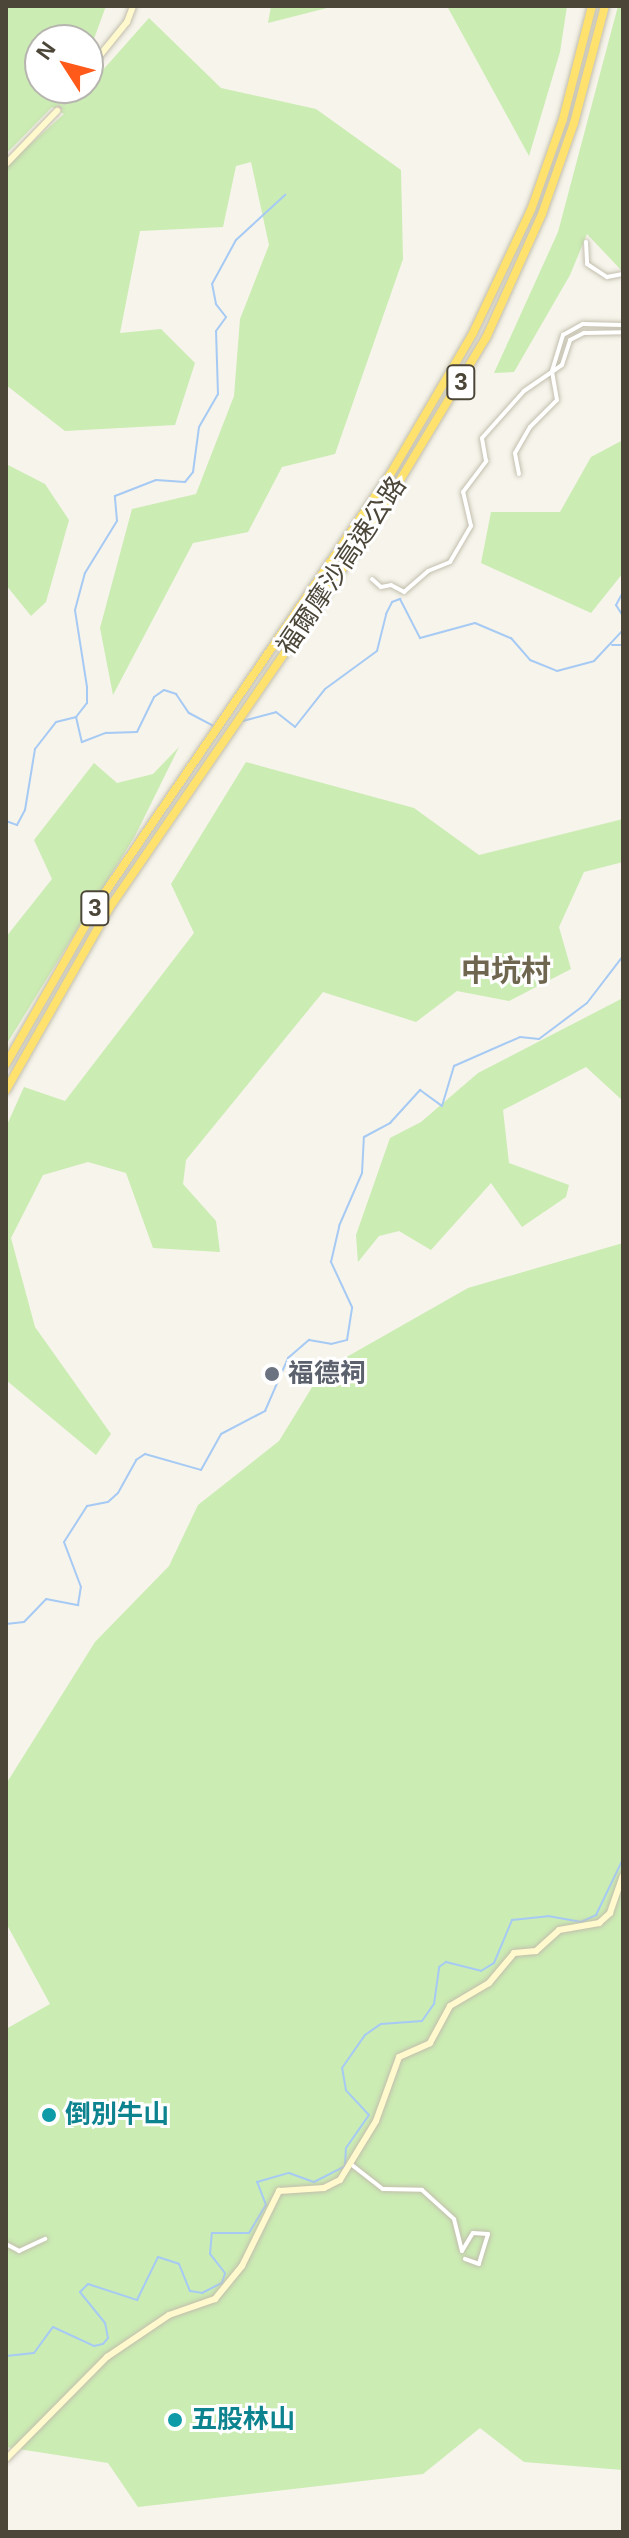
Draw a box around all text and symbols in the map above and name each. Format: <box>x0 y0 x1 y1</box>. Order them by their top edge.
north arrow <box>24 24 104 104</box>
text: N <box>31 37 61 65</box>
road number: 3 <box>445 362 477 402</box>
street label: 福爾摩沙高速公路 <box>271 471 413 661</box>
road number: 3 <box>79 888 111 928</box>
district label: 中坑村 <box>461 953 551 989</box>
place label: 福德祠 <box>288 1358 366 1390</box>
marker: 福德祠 <box>263 1365 281 1383</box>
place label: 倒別牛山 <box>65 2099 169 2131</box>
marker: 倒別牛山 <box>40 2106 58 2124</box>
place label: 五股林山 <box>191 2404 295 2436</box>
marker: 五股林山 <box>166 2411 184 2429</box>

